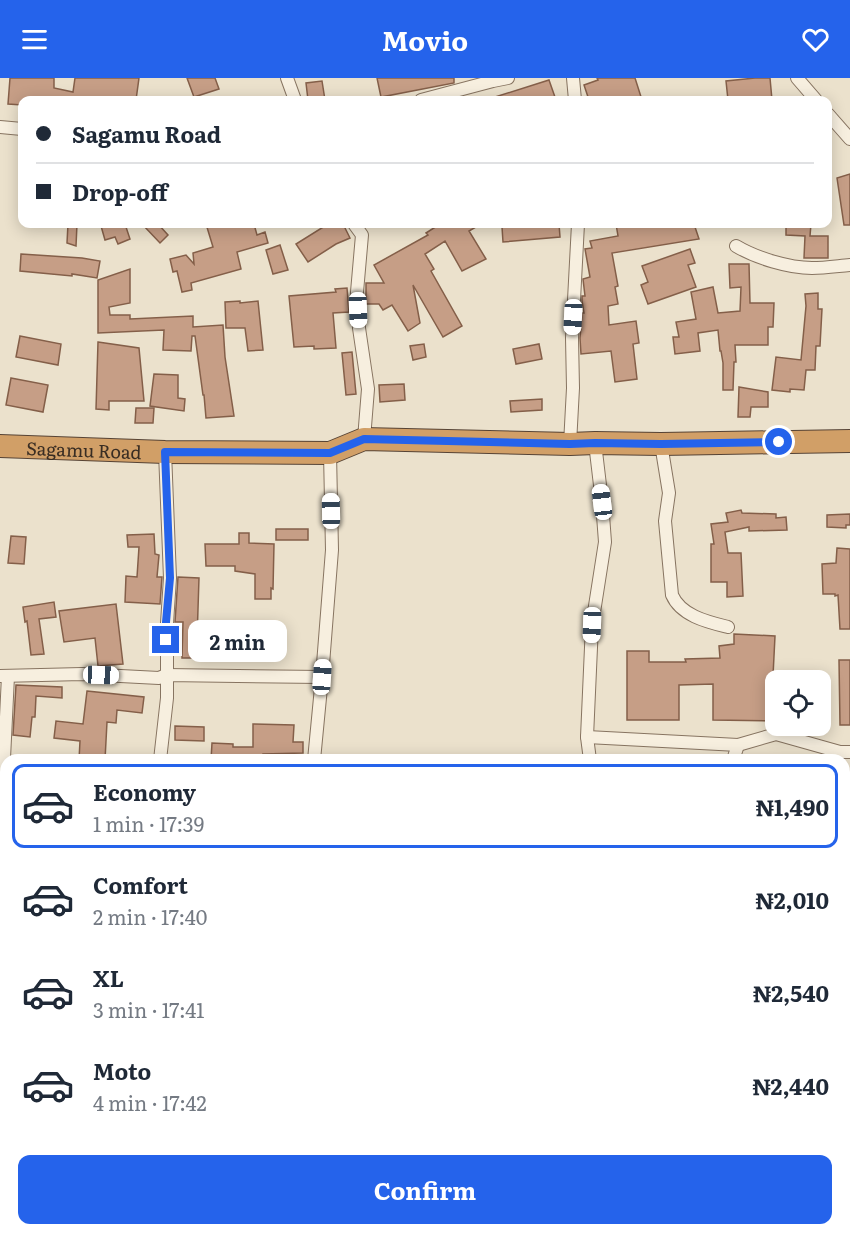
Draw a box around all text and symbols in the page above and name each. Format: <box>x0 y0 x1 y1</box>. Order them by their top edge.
text: Movio <box>382 19 468 59</box>
icon: menu <box>18 23 51 56</box>
icon: heart <box>799 23 832 56</box>
text: Sagamu Road <box>72 117 221 150</box>
text: Drop-off <box>72 175 168 208</box>
car <box>348 292 368 328</box>
car <box>563 299 583 335</box>
route start <box>765 428 792 455</box>
street label: Sagamu Road <box>26 433 142 465</box>
car <box>591 483 613 521</box>
car <box>322 493 340 529</box>
car <box>582 607 602 643</box>
callout: 2 min <box>187 619 286 661</box>
route end <box>152 626 179 653</box>
text: 2 min <box>210 626 265 656</box>
car <box>312 658 332 696</box>
car <box>83 665 119 685</box>
map controls <box>765 670 831 736</box>
button: locate <box>765 670 831 736</box>
text: Economy <box>93 775 196 808</box>
icon: car <box>21 779 75 833</box>
text: ₦1,490 <box>755 790 829 823</box>
text: 1 min · 17:39 <box>93 808 204 838</box>
text: Comfort <box>93 868 188 901</box>
icon: car <box>21 872 75 926</box>
text: ₦2,010 <box>755 883 829 916</box>
text: 2 min · 17:40 <box>93 901 207 931</box>
text: XL <box>93 961 124 994</box>
icon: car <box>21 965 75 1019</box>
text: ₦2,540 <box>753 976 829 1009</box>
text: 3 min · 17:41 <box>93 994 205 1024</box>
text: Moto <box>93 1054 151 1087</box>
icon: car <box>21 1058 75 1112</box>
text: ₦2,440 <box>752 1069 829 1102</box>
text: 4 min · 17:42 <box>93 1087 207 1117</box>
button: Confirm <box>18 1155 832 1224</box>

